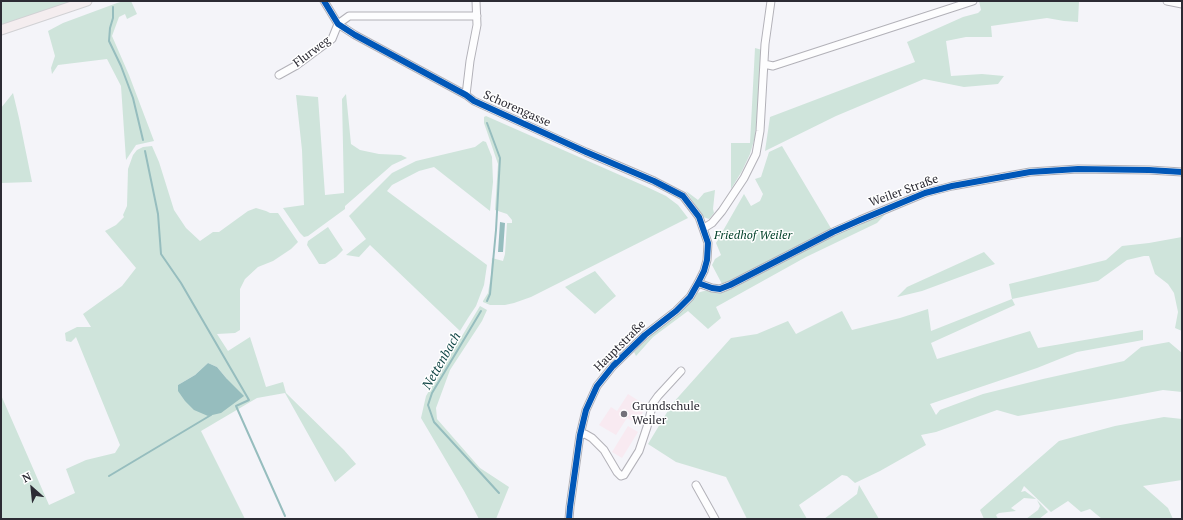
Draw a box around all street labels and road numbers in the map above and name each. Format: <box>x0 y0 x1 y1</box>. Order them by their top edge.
street label: Flurweg <box>291 33 333 71</box>
street label: Schorengasse <box>481 88 553 130</box>
street label: Weiler Straße <box>867 172 941 210</box>
street label: Hauptstraße <box>591 317 649 375</box>

